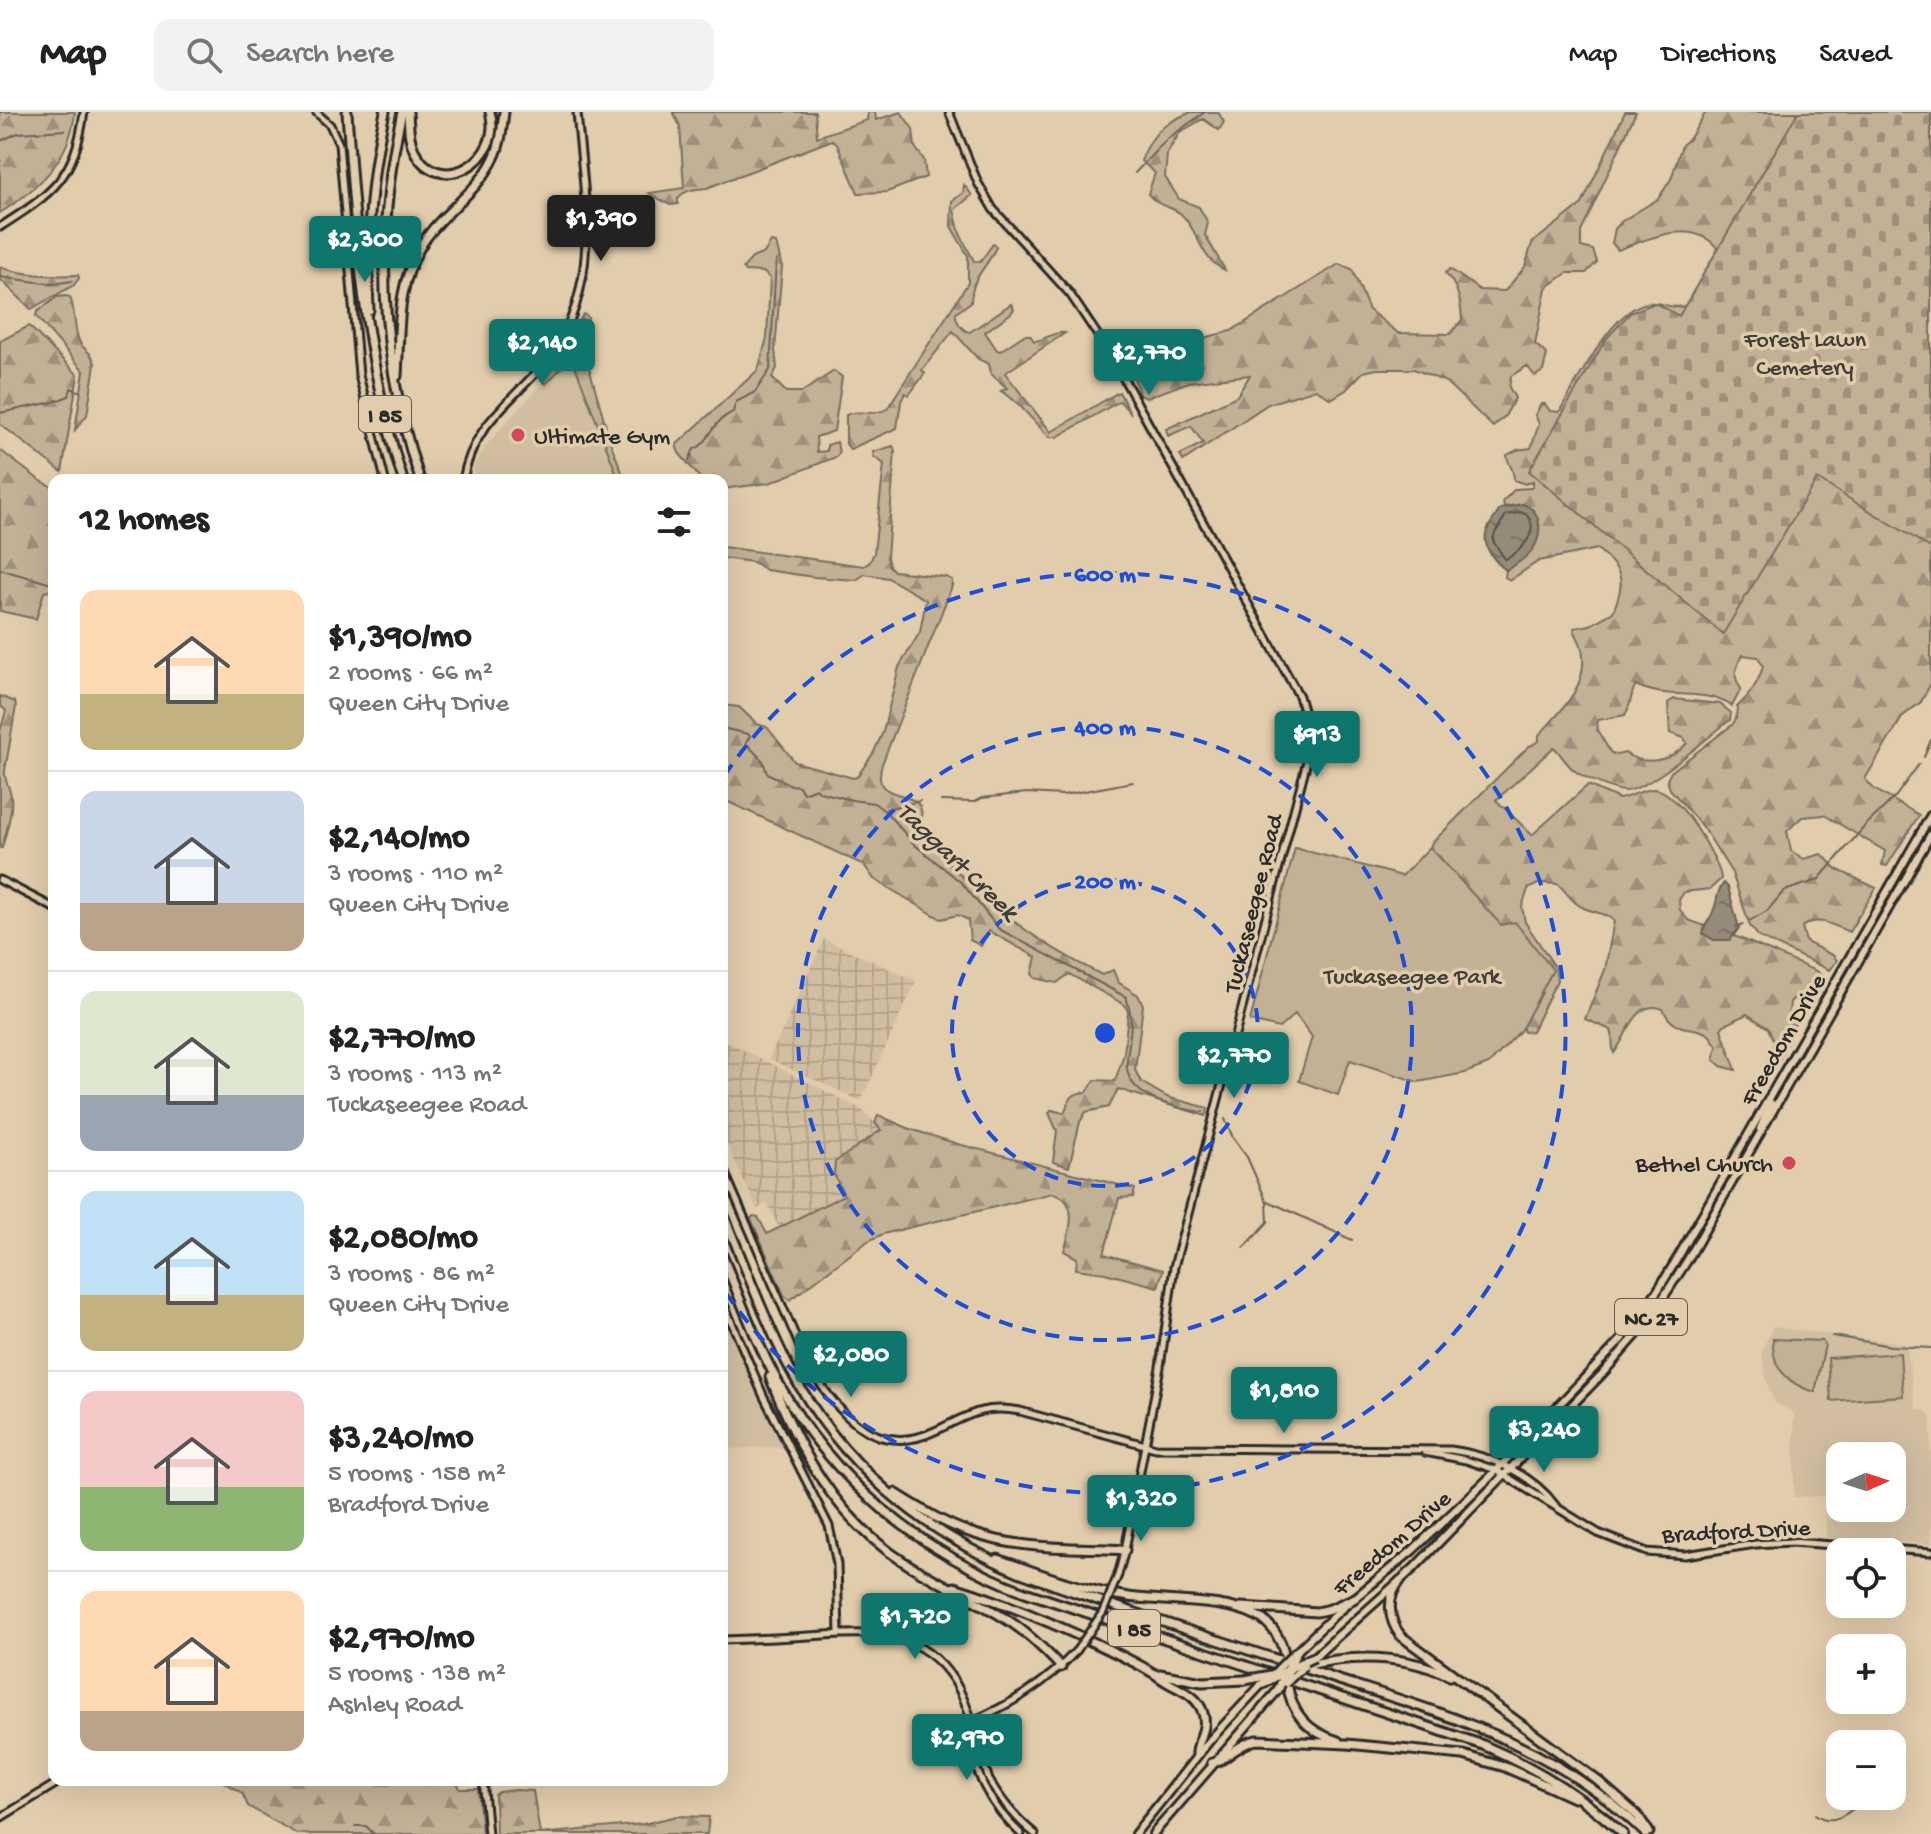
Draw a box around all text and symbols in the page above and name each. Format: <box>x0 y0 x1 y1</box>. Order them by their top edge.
search box <box>154 19 714 91</box>
text: Map <box>40 33 106 77</box>
icon: search <box>182 33 226 77</box>
text: Search here <box>246 38 394 73</box>
text: Map <box>1569 39 1617 72</box>
text: Directions <box>1661 39 1775 72</box>
text: Saved <box>1819 39 1891 72</box>
pin: $1,390 <box>536 195 666 263</box>
text: $1,390 <box>565 205 637 236</box>
pin: $2,300 <box>300 216 430 284</box>
text: $2,300 <box>327 226 403 257</box>
pin: $2,140 <box>477 319 607 387</box>
park label: Forest Lawn Cemetery <box>1743 327 1867 384</box>
text: $2,140 <box>507 329 577 360</box>
pin: $2,770 <box>1084 329 1214 397</box>
text: $2,770 <box>1112 339 1186 370</box>
road number: I 85 <box>359 396 411 432</box>
place label: Ultimate Gym <box>534 424 670 453</box>
marker: Ultimate Gym <box>509 426 527 444</box>
icon: filters <box>652 500 696 544</box>
text: 12 homes <box>80 502 209 542</box>
text: 600 m <box>1074 562 1136 591</box>
text: $1,390/mo <box>328 619 472 659</box>
icon: home <box>144 622 240 718</box>
text: 2 rooms · 66 m² <box>328 659 493 690</box>
text: Queen City Drive <box>328 690 509 721</box>
pin: $913 <box>1270 711 1364 779</box>
text: 400 m <box>1073 715 1136 744</box>
text: $913 <box>1293 721 1341 752</box>
water label: Taggart Creek <box>889 798 1025 930</box>
street label: Tuckaseegee Road <box>1219 810 1292 998</box>
text: $2,140/mo <box>328 820 470 860</box>
icon: home <box>144 823 240 919</box>
text: 3 rooms · 110 m² <box>328 860 503 891</box>
text: 200 m <box>1074 869 1136 898</box>
text: Queen City Drive <box>328 891 509 922</box>
park label: Tuckaseegee Park <box>1322 964 1502 993</box>
street label: Freedom Drive <box>1735 969 1835 1113</box>
centre of rings <box>1091 1019 1119 1047</box>
text: $2,770/mo <box>328 1020 475 1060</box>
icon: home <box>144 1023 240 1119</box>
pin: $2,770 <box>1169 1032 1299 1100</box>
text: $2,770 <box>1197 1042 1271 1073</box>
text: 3 rooms · 113 m² <box>328 1060 502 1091</box>
text: Tuckaseegee Road <box>328 1091 526 1122</box>
place label: Bethel Church <box>1635 1152 1773 1181</box>
marker: Bethel Church <box>1780 1154 1798 1172</box>
text: $2,080/mo <box>328 1220 478 1260</box>
icon: home <box>144 1223 240 1319</box>
text: 3 rooms · 86 m² <box>328 1260 495 1291</box>
text: Queen City Drive <box>328 1291 509 1322</box>
road number: NC 27 <box>1615 1299 1687 1335</box>
pin: $2,080 <box>786 1331 916 1399</box>
text: $2,080 <box>813 1341 889 1372</box>
pin: $1,810 <box>1219 1367 1349 1435</box>
text: $1,810 <box>1249 1377 1319 1408</box>
pin: $3,240 <box>1479 1406 1609 1474</box>
text: $3,240 <box>1507 1416 1581 1447</box>
text: $3,240/mo <box>328 1420 474 1460</box>
icon: home <box>144 1423 240 1519</box>
north arrow <box>1826 1442 1906 1522</box>
map controls <box>1826 1442 1906 1810</box>
text: 5 rooms · 158 m² <box>328 1460 506 1491</box>
pin: $1,320 <box>1076 1475 1206 1543</box>
text: $1,320 <box>1105 1485 1177 1516</box>
street label: Freedom Drive <box>1328 1485 1459 1605</box>
text: Bradford Drive <box>328 1491 489 1522</box>
street label: Bradford Drive <box>1660 1515 1812 1552</box>
button: locate <box>1826 1538 1906 1618</box>
pin: $1,720 <box>850 1593 980 1661</box>
text: $1,720 <box>879 1603 951 1634</box>
road number: I 85 <box>1108 1610 1160 1646</box>
text: $2,970/mo <box>328 1620 475 1660</box>
icon: home <box>144 1623 240 1719</box>
button: + <box>1826 1634 1906 1714</box>
text: 5 rooms · 138 m² <box>328 1660 506 1691</box>
text: Ashley Road <box>328 1691 462 1722</box>
pin: $2,970 <box>902 1714 1032 1782</box>
text: $2,970 <box>930 1724 1004 1755</box>
button: − <box>1826 1730 1906 1810</box>

